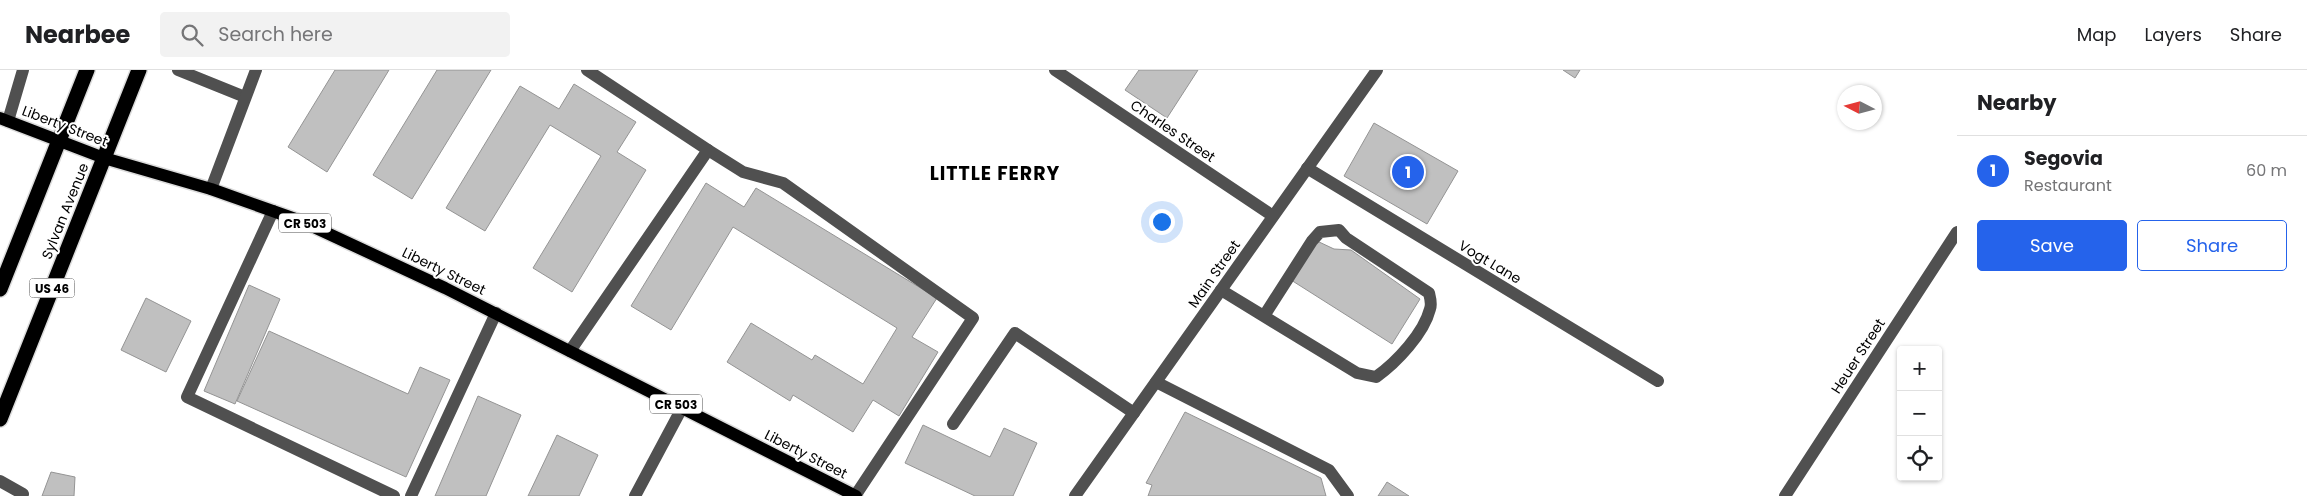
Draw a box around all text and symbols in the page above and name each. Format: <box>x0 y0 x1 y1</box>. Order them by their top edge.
search box <box>160 12 510 57</box>
text: Nearbee <box>25 18 130 51</box>
icon: search <box>178 21 206 49</box>
text: Search here <box>218 21 333 48</box>
text: Map <box>2077 22 2117 47</box>
text: Layers <box>2145 22 2202 47</box>
text: Share <box>2230 22 2282 47</box>
north arrow <box>1837 85 1882 130</box>
text: Nearby <box>1977 88 2057 117</box>
street label: Charles Street <box>1127 95 1219 167</box>
street label: Liberty Street <box>19 100 111 152</box>
text: Segovia <box>2024 145 2103 172</box>
pin: 1 <box>1392 153 1424 191</box>
text: 1 <box>1990 159 1996 182</box>
text: 60 m <box>2246 159 2287 182</box>
street label: Sylvan Avenue <box>37 160 94 262</box>
district label: LITTLE FERRY <box>930 160 1060 187</box>
text: Restaurant <box>2024 174 2112 197</box>
your location <box>1149 209 1175 235</box>
road number: CR 503 <box>279 214 331 232</box>
button: Save <box>1977 220 2127 271</box>
button: Share <box>2137 220 2287 271</box>
street label: Vogt Lane <box>1455 235 1525 289</box>
street label: Main Street <box>1183 236 1245 312</box>
street label: Liberty Street <box>399 242 489 300</box>
road number: US 46 <box>30 278 74 298</box>
street label: Heuer Street <box>1826 315 1890 397</box>
map controls <box>1897 346 1942 481</box>
button: + <box>1897 346 1942 391</box>
button: − <box>1897 391 1942 436</box>
road number: CR 503 <box>650 394 702 414</box>
street label: Liberty Street <box>761 425 851 483</box>
button: locate <box>1897 436 1942 481</box>

